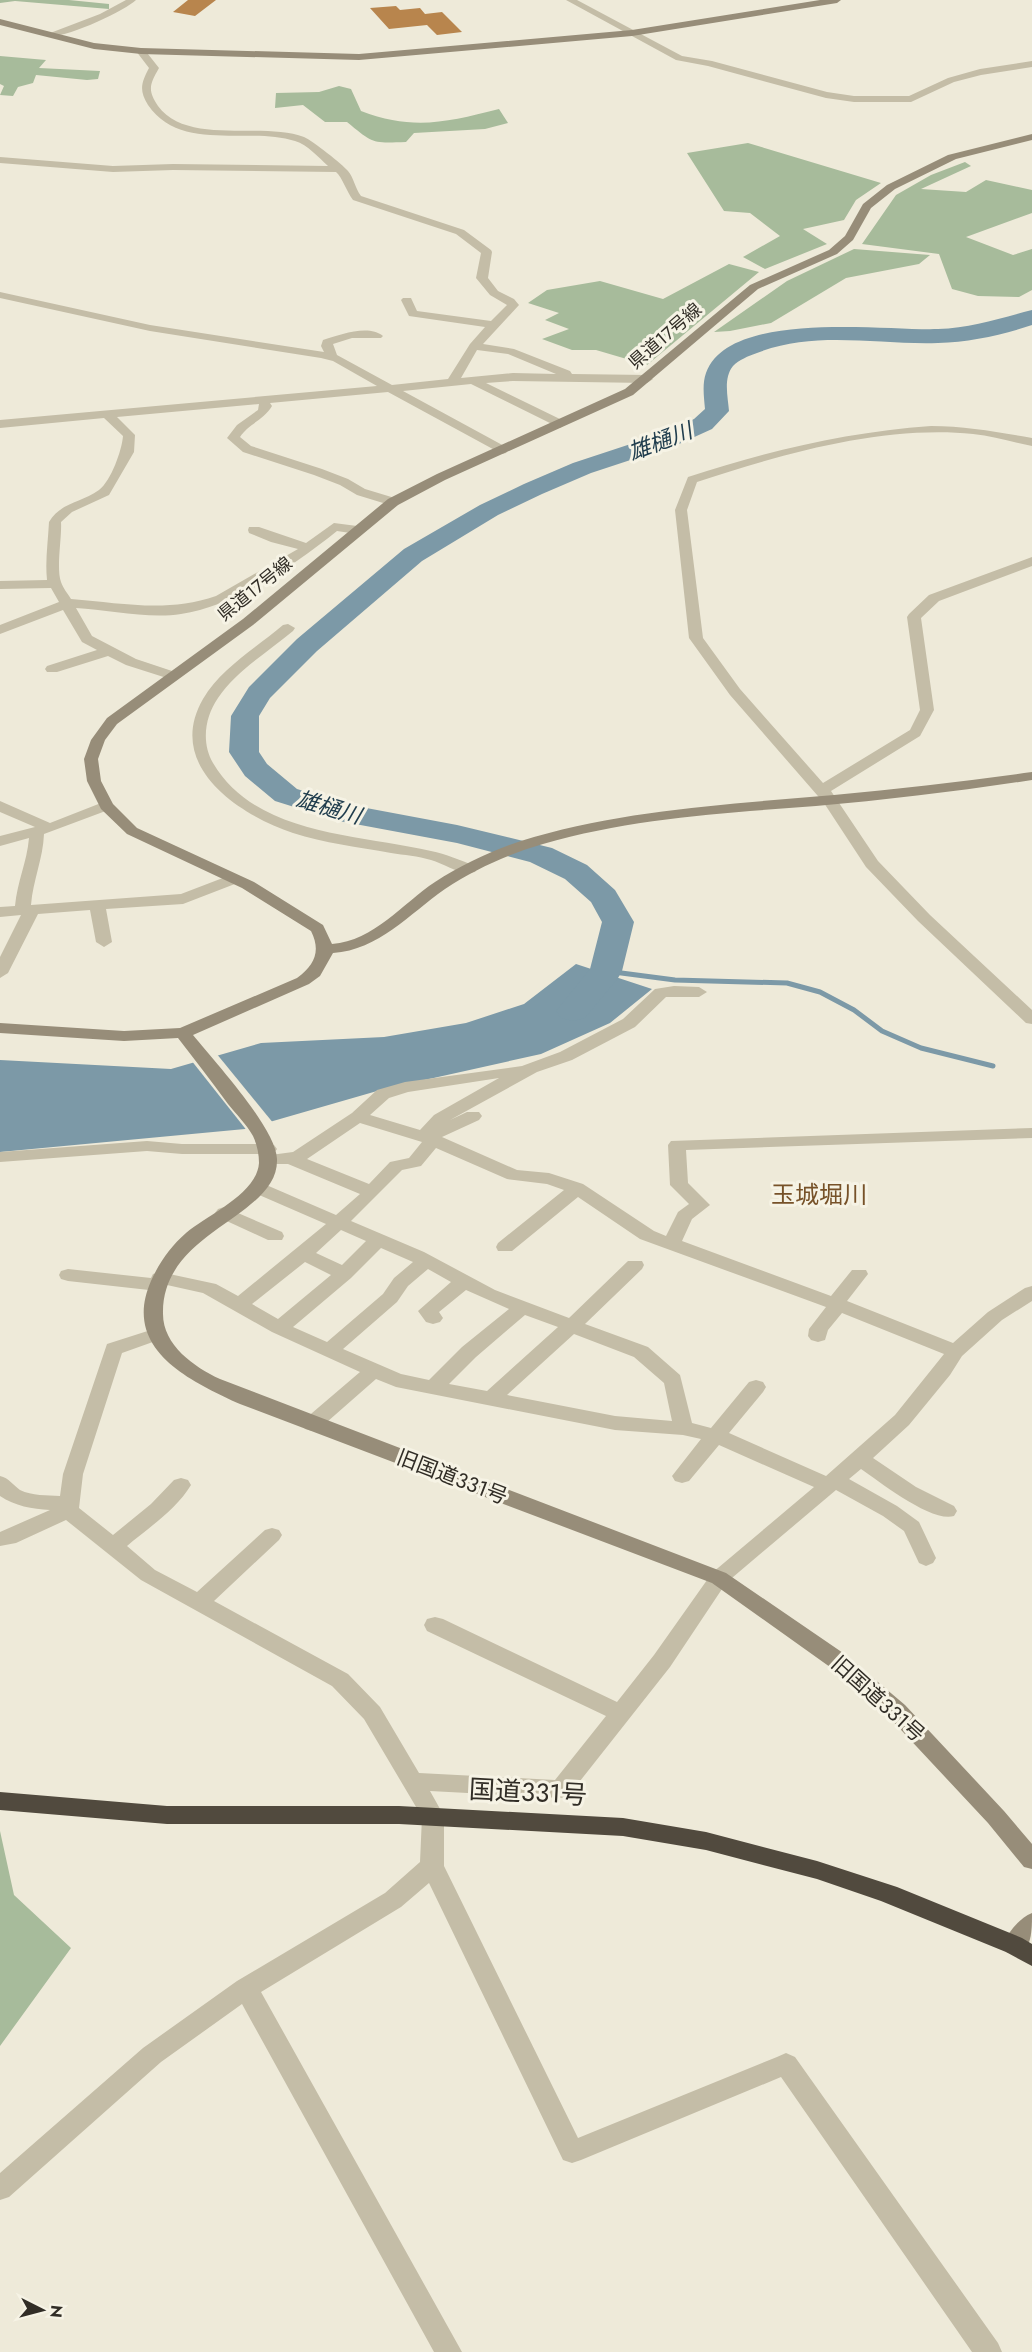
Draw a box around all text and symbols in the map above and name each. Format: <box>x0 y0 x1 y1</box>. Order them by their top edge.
street label: 県道17号線 <box>623 297 707 375</box>
water label: 雄樋川 <box>623 414 698 468</box>
street label: 県道17号線 <box>212 551 298 627</box>
water label: 雄樋川 <box>293 783 367 832</box>
district label: 玉城堀川 <box>771 1177 867 1212</box>
street label: 旧国道331号 <box>392 1442 512 1512</box>
street label: 旧国道331号 <box>825 1649 931 1749</box>
street label: 国道331号 <box>468 1770 588 1814</box>
north arrow <box>12 2280 72 2340</box>
text: N <box>44 2304 69 2319</box>

